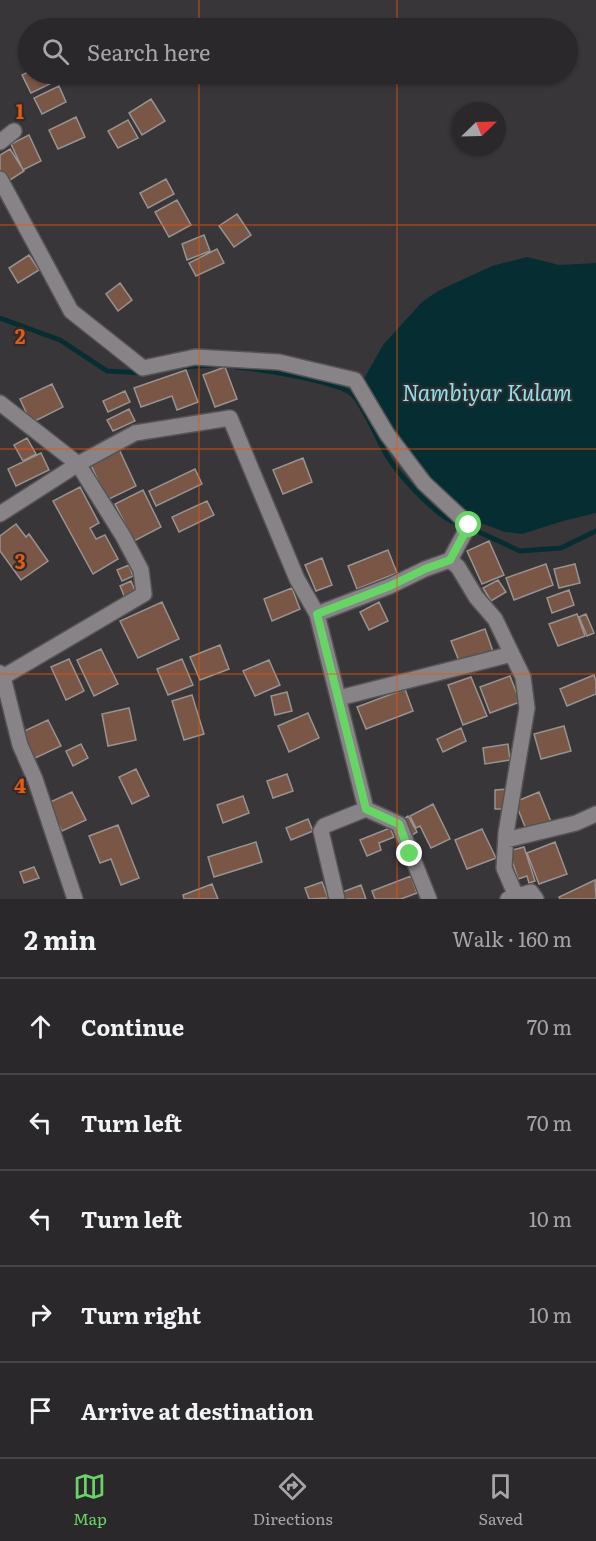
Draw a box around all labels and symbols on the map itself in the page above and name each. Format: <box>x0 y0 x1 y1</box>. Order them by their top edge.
text: 1 <box>16 95 24 125</box>
north arrow <box>452 102 506 156</box>
text: 2 <box>15 320 26 350</box>
water label: Nambiyar Kulam <box>402 375 572 408</box>
route start <box>455 511 481 537</box>
text: 3 <box>14 545 26 575</box>
text: 4 <box>14 769 26 799</box>
route end <box>396 840 422 866</box>

